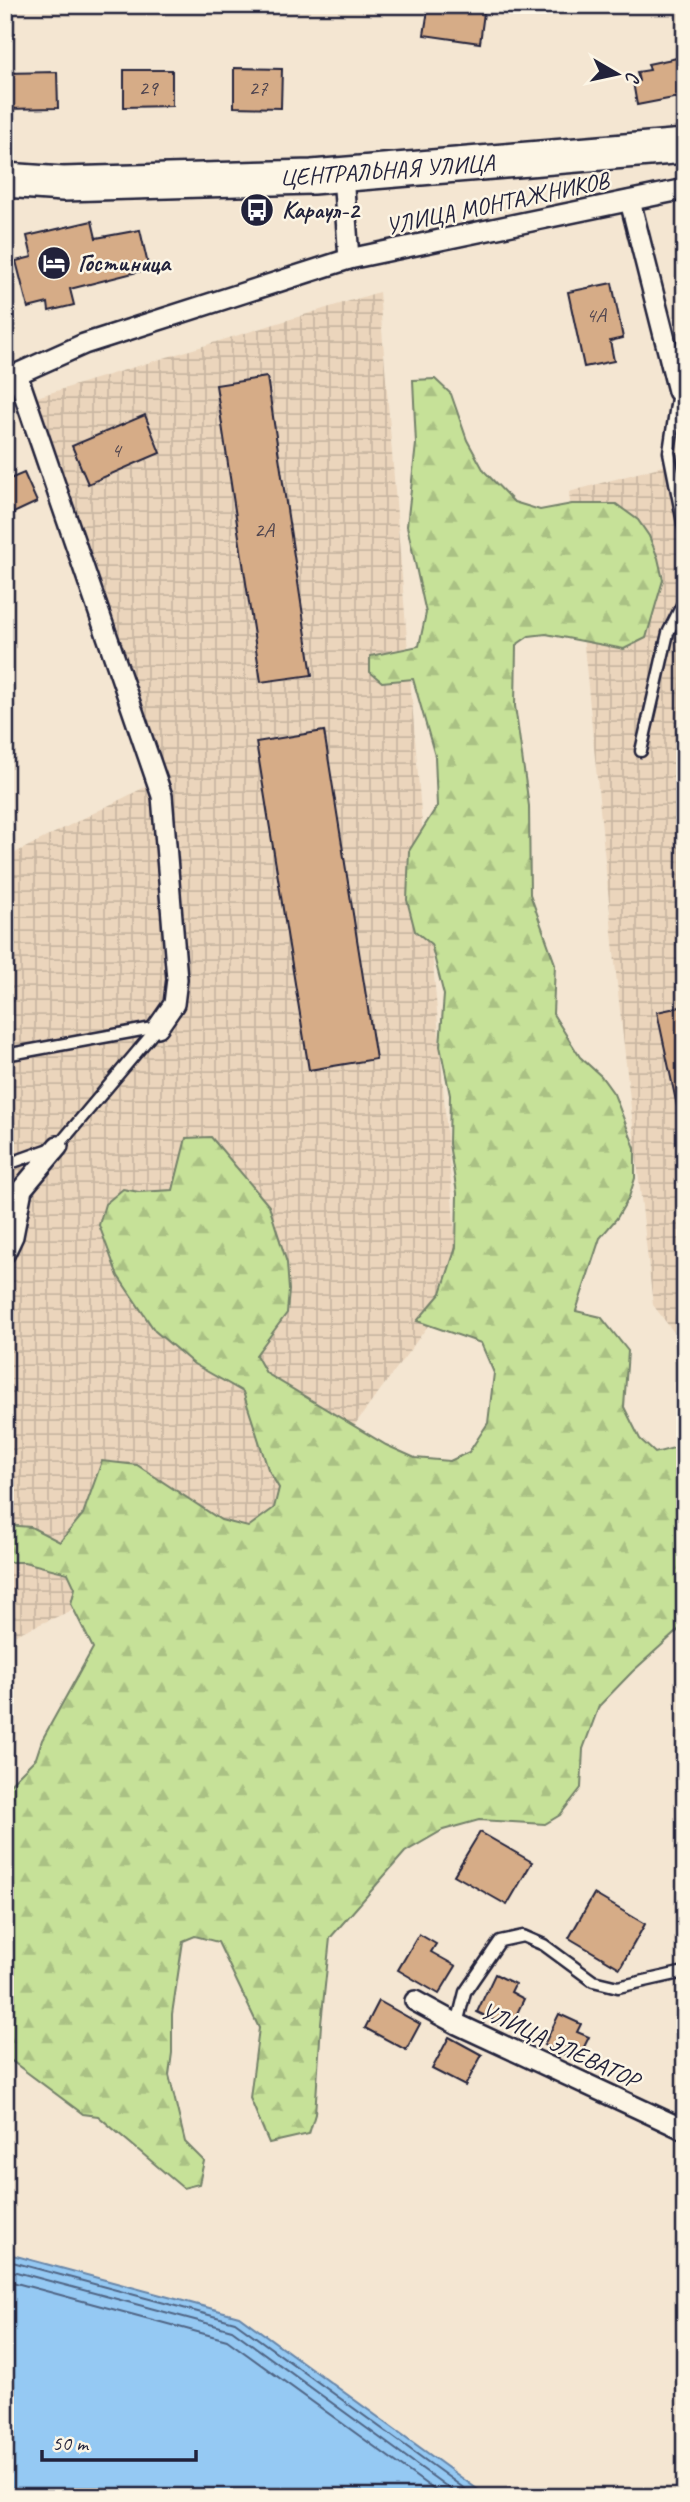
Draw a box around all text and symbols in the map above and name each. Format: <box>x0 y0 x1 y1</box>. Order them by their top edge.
north arrow <box>582 38 652 108</box>
text: С <box>620 70 645 86</box>
house number: 29 <box>139 75 159 101</box>
house number: 27 <box>249 75 269 101</box>
street label: ЦЕНТРАЛЬНАЯ УЛИЦА <box>279 147 496 192</box>
street label: УЛИЦА МОНТАЖНИКОВ <box>383 164 613 241</box>
bus stop icon: Караул-2 <box>238 191 276 229</box>
place label: Караул-2 <box>282 195 361 225</box>
hotel icon: Гостиница <box>35 244 73 282</box>
place label: Гостиница <box>78 248 172 278</box>
house number: 4А <box>586 302 607 328</box>
house number: 4 <box>111 437 123 463</box>
house number: 2А <box>254 517 275 543</box>
street label: УЛИЦА ЭЛЕВАТОР <box>476 1995 647 2096</box>
scale bar <box>42 2418 196 2462</box>
text: 50 m <box>52 2430 90 2456</box>

